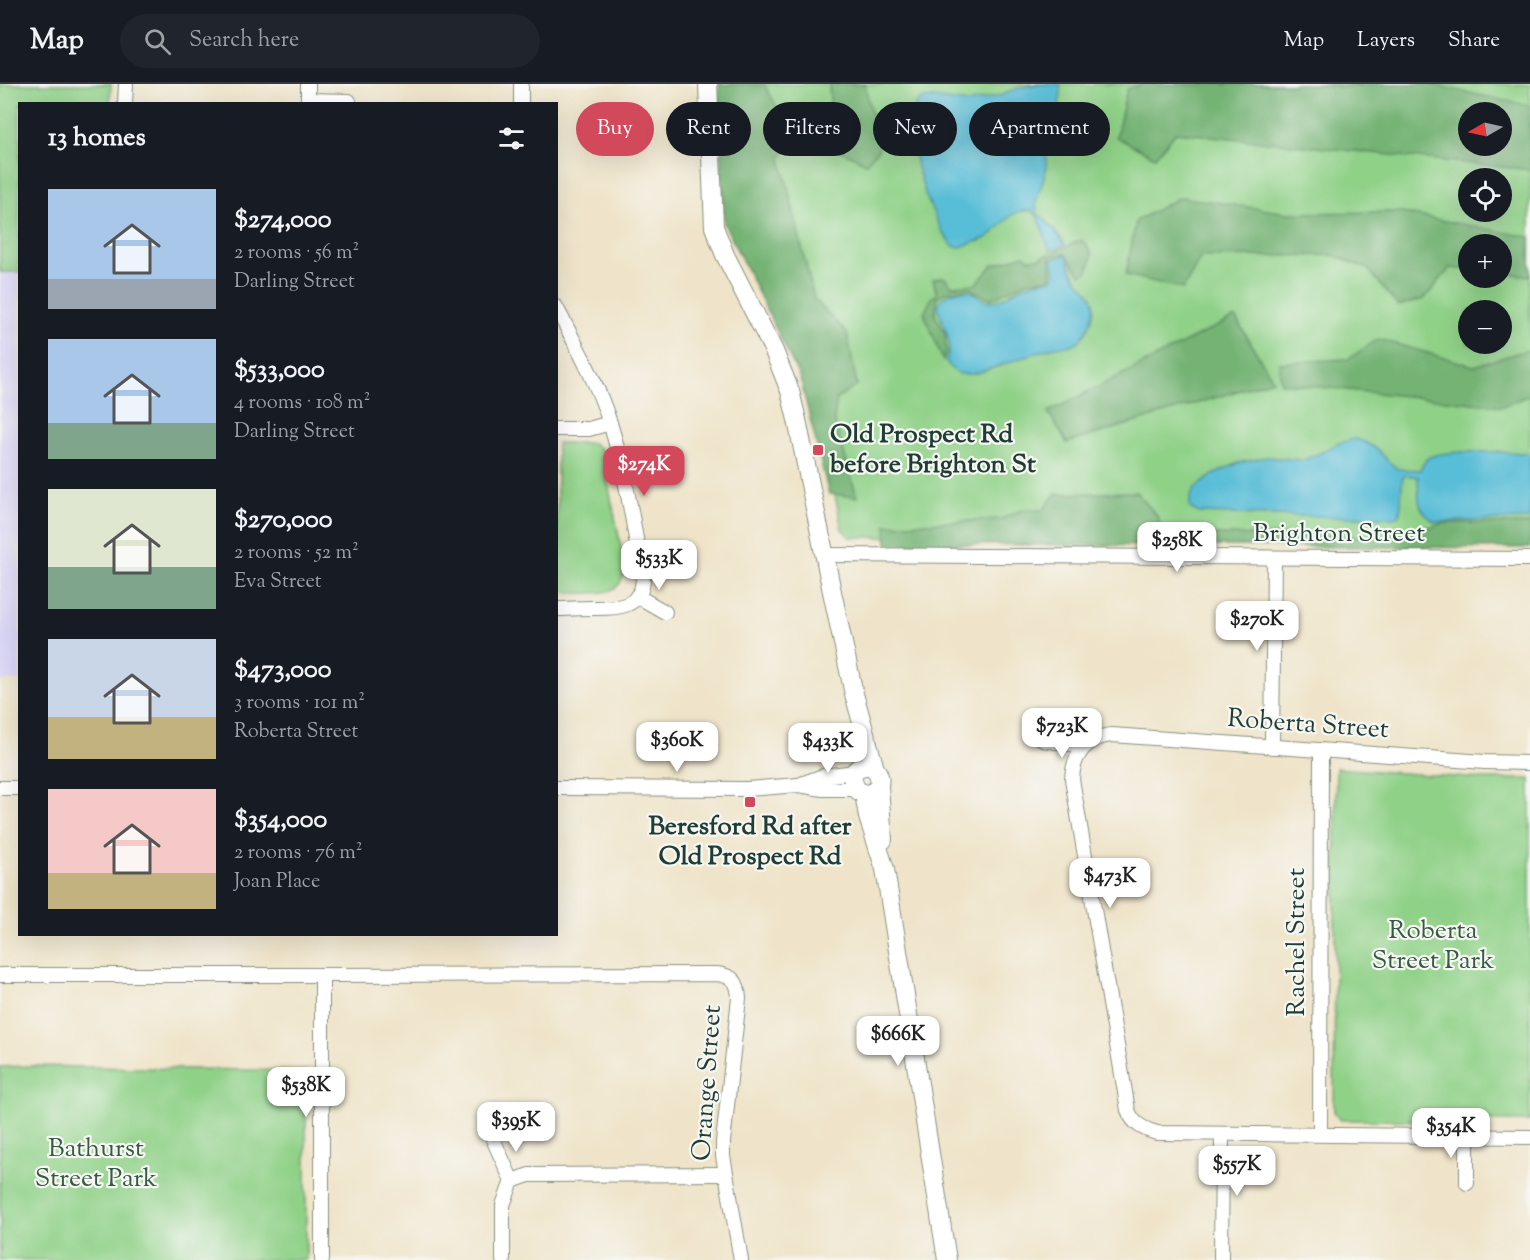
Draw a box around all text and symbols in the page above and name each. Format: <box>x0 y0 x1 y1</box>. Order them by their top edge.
search box <box>120 14 540 68</box>
text: Map <box>30 21 84 61</box>
icon: search <box>141 25 174 58</box>
text: Search here <box>189 25 299 57</box>
text: Map <box>1284 26 1324 56</box>
text: Layers <box>1357 26 1415 56</box>
text: Share <box>1448 26 1500 56</box>
chip: Buy <box>576 102 654 156</box>
chip: Rent <box>666 102 751 156</box>
chip: Filters <box>763 102 861 156</box>
chip: New <box>873 102 957 156</box>
chip: Apartment <box>969 102 1110 156</box>
north arrow <box>1458 102 1512 156</box>
map controls <box>1458 102 1512 354</box>
text: 13 homes <box>48 120 146 157</box>
icon: filters <box>495 122 528 155</box>
button: locate <box>1458 168 1512 222</box>
text: $274,000 <box>234 202 331 239</box>
icon: home <box>96 213 168 285</box>
button: + <box>1458 234 1512 288</box>
text: 2 rooms · 56 m² <box>234 239 359 268</box>
text: Darling Street <box>234 268 355 297</box>
button: − <box>1458 300 1512 354</box>
text: $533,000 <box>234 352 325 389</box>
icon: home <box>96 363 168 435</box>
text: 4 rooms · 108 m² <box>234 389 370 418</box>
place label: Old Prospect Rd before Brighton St <box>829 417 1036 484</box>
text: Darling Street <box>234 418 355 447</box>
marker: Old Prospect Rd before Brighton St <box>811 443 825 457</box>
pin: $274K <box>602 446 686 497</box>
text: $274K <box>617 451 671 480</box>
text: $270,000 <box>234 502 333 539</box>
icon: home <box>96 513 168 585</box>
street label: Brighton Street <box>1253 516 1425 553</box>
pin: $258K <box>1135 522 1219 573</box>
text: $258K <box>1151 527 1203 556</box>
text: 2 rooms · 52 m² <box>234 539 359 568</box>
pin: $533K <box>617 540 701 591</box>
text: $533K <box>635 545 683 574</box>
text: Eva Street <box>234 568 322 597</box>
pin: $270K <box>1215 601 1299 652</box>
text: $270K <box>1230 606 1284 635</box>
text: $473,000 <box>234 652 332 689</box>
icon: home <box>96 663 168 735</box>
text: 3 rooms · 101 m² <box>234 689 365 718</box>
street label: Roberta Street <box>1226 701 1390 749</box>
pin: $723K <box>1020 708 1104 759</box>
text: $723K <box>1036 713 1088 742</box>
text: Roberta Street <box>234 718 358 747</box>
pin: $360K <box>635 722 719 773</box>
pin: $433K <box>786 723 870 774</box>
text: $360K <box>650 727 704 756</box>
text: $433K <box>802 728 854 757</box>
marker: Beresford Rd after Old Prospect Rd <box>743 795 757 809</box>
text: $354,000 <box>234 802 327 839</box>
place label: Beresford Rd after Old Prospect Rd <box>648 809 852 876</box>
icon: home <box>96 813 168 885</box>
text: 2 rooms · 76 m² <box>234 839 362 868</box>
pin: $473K <box>1068 858 1152 909</box>
text: $473K <box>1083 863 1137 892</box>
street label: Rachel Street <box>1279 867 1316 1016</box>
text: Joan Place <box>234 868 320 897</box>
park label: Roberta Street Park <box>1372 913 1494 980</box>
street label: Orange Street <box>684 1004 732 1162</box>
pin: $666K <box>856 1016 940 1067</box>
text: $666K <box>871 1021 925 1050</box>
pin: $538K <box>264 1067 348 1118</box>
text: $538K <box>281 1072 331 1101</box>
pin: $395K <box>474 1102 558 1153</box>
text: $395K <box>491 1107 541 1136</box>
pin: $354K <box>1409 1108 1493 1159</box>
text: $354K <box>1426 1113 1476 1142</box>
park label: Bathurst Street Park <box>35 1131 157 1198</box>
pin: $557K <box>1195 1146 1279 1197</box>
text: $557K <box>1212 1151 1262 1180</box>

